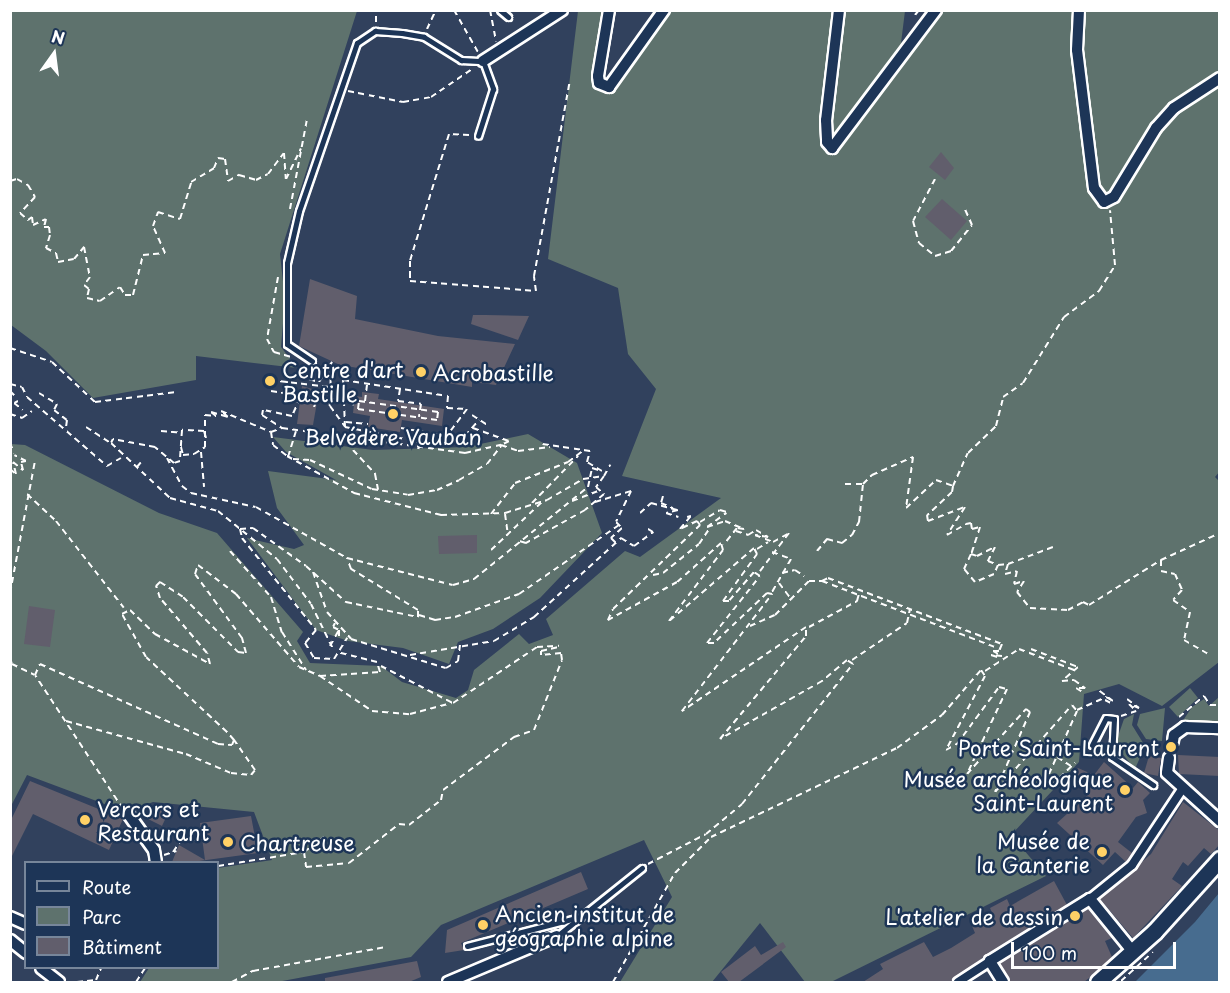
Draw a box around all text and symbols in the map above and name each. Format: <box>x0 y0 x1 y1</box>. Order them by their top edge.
text: N <box>49 23 67 50</box>
north arrow <box>24 24 84 84</box>
place label: Centre d'art Bastille <box>282 356 405 406</box>
place label: Acrobastille <box>433 359 554 385</box>
marker: Acrobastille <box>414 365 428 379</box>
marker: Centre d'art Bastille <box>263 374 277 388</box>
marker: Belvédère Vauban <box>386 407 400 421</box>
place label: Belvédère Vauban <box>304 423 482 449</box>
place label: Porte Saint-Laurent <box>959 734 1159 760</box>
marker: Porte Saint-Laurent <box>1164 740 1178 754</box>
place label: Musée archéologique Saint-Laurent <box>902 765 1113 815</box>
marker: Musée archéologique Saint-Laurent <box>1118 783 1132 797</box>
place label: Vercors et Restaurant <box>97 795 209 845</box>
marker: Vercors et Restaurant <box>78 813 92 827</box>
place label: Musée de la Ganterie <box>975 827 1090 877</box>
place label: Chartreuse <box>240 829 355 855</box>
marker: Chartreuse <box>221 835 235 849</box>
marker: Musée de la Ganterie <box>1095 845 1109 859</box>
legend <box>24 861 219 969</box>
text: Route <box>82 873 131 900</box>
place label: Ancien institut de géographie alpine <box>495 900 674 950</box>
text: Parc <box>82 903 121 930</box>
place label: L'atelier de dessin <box>886 903 1063 929</box>
marker: L'atelier de dessin <box>1068 909 1082 923</box>
marker: Ancien institut de géographie alpine <box>476 918 490 932</box>
scale bar <box>1014 930 1179 968</box>
text: Bâtiment <box>82 933 162 960</box>
text: 100 m <box>1022 939 1077 966</box>

